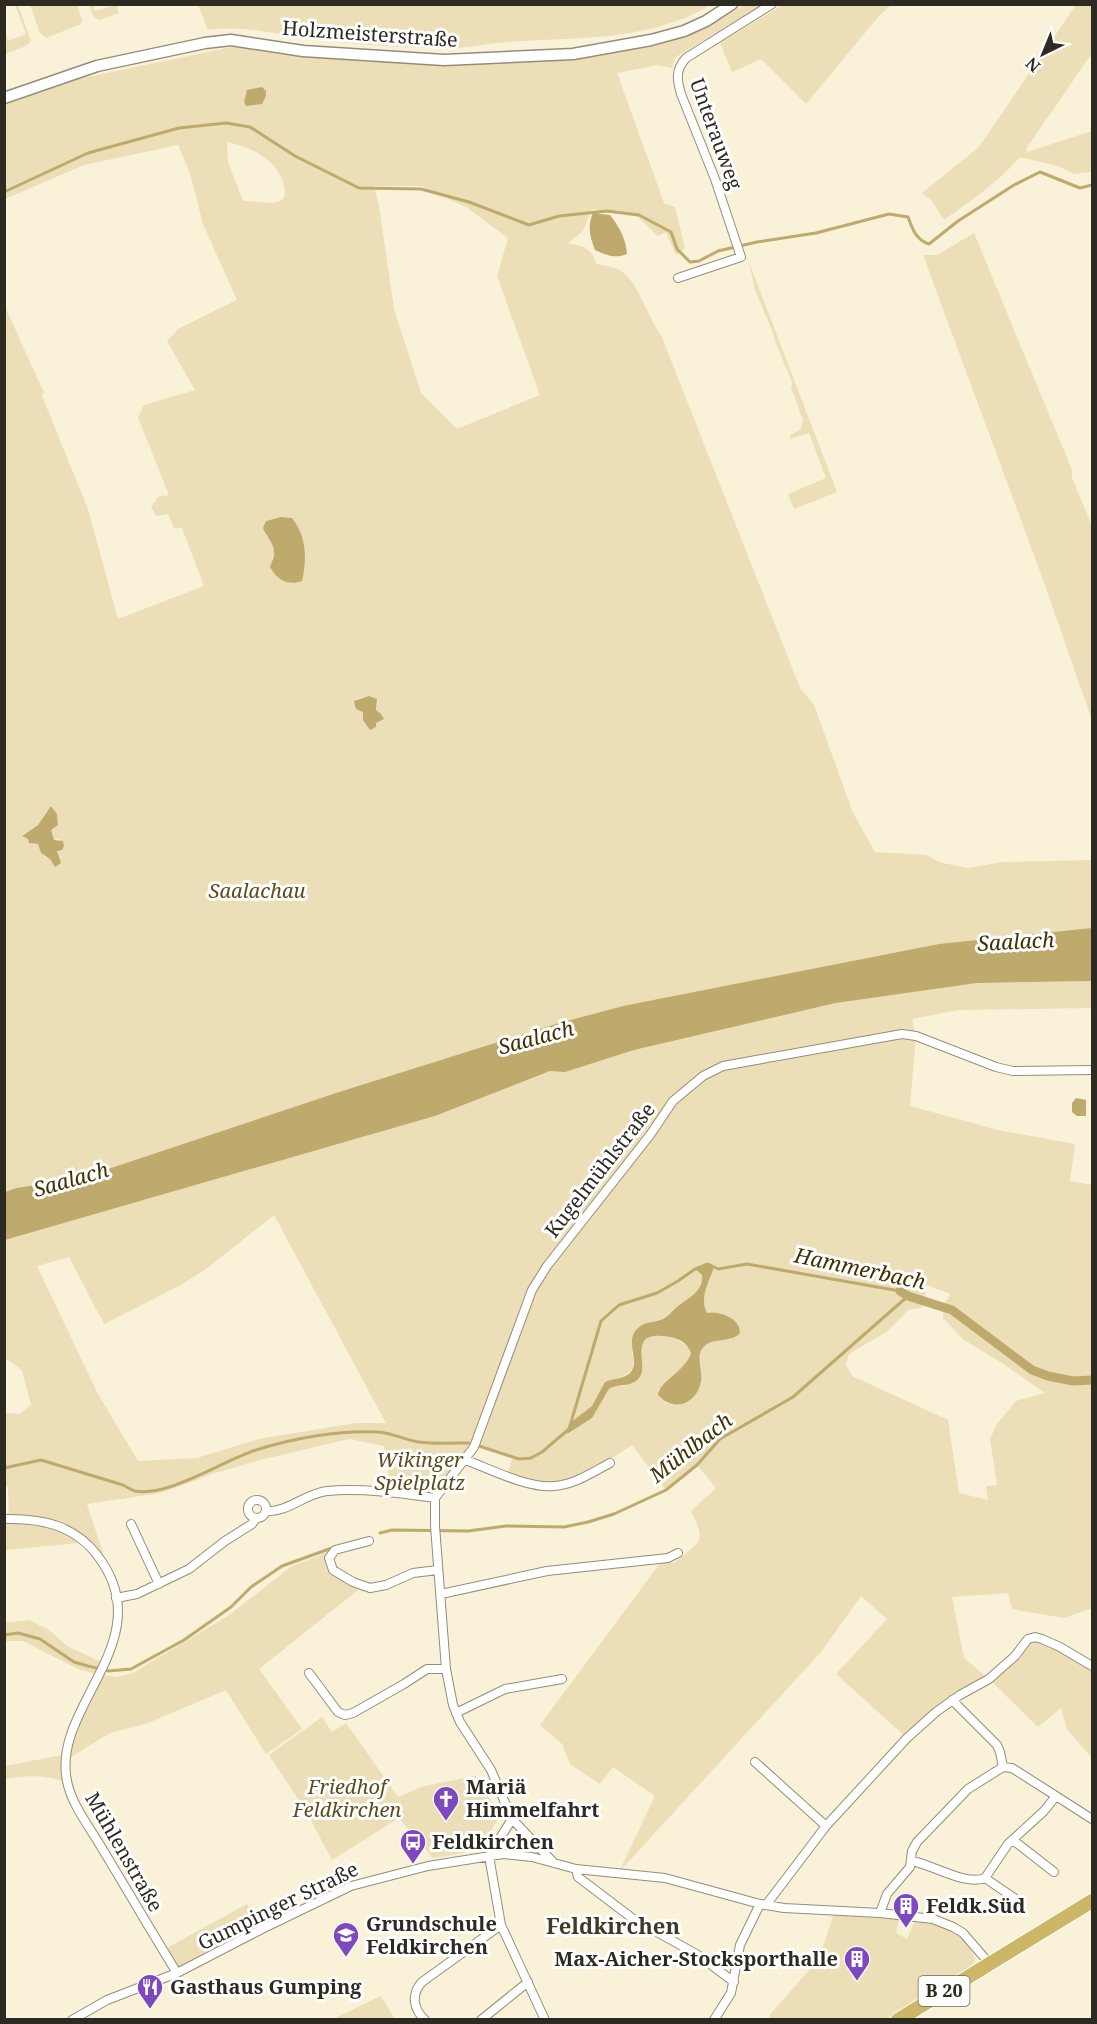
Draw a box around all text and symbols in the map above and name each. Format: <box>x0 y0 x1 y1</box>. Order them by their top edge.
street label: Holzmeisterstraße <box>281 14 459 53</box>
north arrow <box>1013 24 1073 84</box>
text: N <box>1020 52 1045 77</box>
street label: Unterauweg <box>684 74 749 193</box>
park label: Saalachau <box>209 877 306 904</box>
water label: Saalach <box>977 925 1056 957</box>
water label: Saalach <box>495 1013 577 1061</box>
street label: Kugelmühlstraße <box>538 1097 661 1243</box>
water label: Saalach <box>30 1155 112 1203</box>
water label: Hammerbach <box>791 1240 929 1296</box>
water label: Mühlbach <box>642 1406 738 1489</box>
park label: Wikinger Spielplatz <box>374 1446 466 1496</box>
park label: Friedhof Feldkirchen <box>292 1773 401 1823</box>
place label: Mariä Himmelfahrt <box>466 1773 599 1823</box>
church icon: Mariä Himmelfahrt <box>431 1784 461 1822</box>
street label: Mühlenstraße <box>79 1787 170 1917</box>
bus stop icon: Feldkirchen <box>398 1827 428 1865</box>
place label: Feldkirchen <box>432 1828 554 1855</box>
street label: Gumpinger Straße <box>193 1855 363 1956</box>
building icon: Feldk.Süd <box>891 1891 921 1929</box>
place label: Feldk.Süd <box>926 1892 1026 1919</box>
place label: Grundschule Feldkirchen <box>366 1910 497 1960</box>
district label: Feldkirchen <box>546 1910 680 1940</box>
school or university icon: Grundschule Feldkirchen <box>331 1920 361 1958</box>
building icon: Max-Aicher-Stocksporthalle <box>842 1944 872 1982</box>
place label: Max-Aicher-Stocksporthalle <box>554 1945 838 1972</box>
restaurant icon: Gasthaus Gumping <box>135 1972 165 2010</box>
place label: Gasthaus Gumping <box>170 1973 362 2000</box>
road number: B 20 <box>918 1976 970 2006</box>

